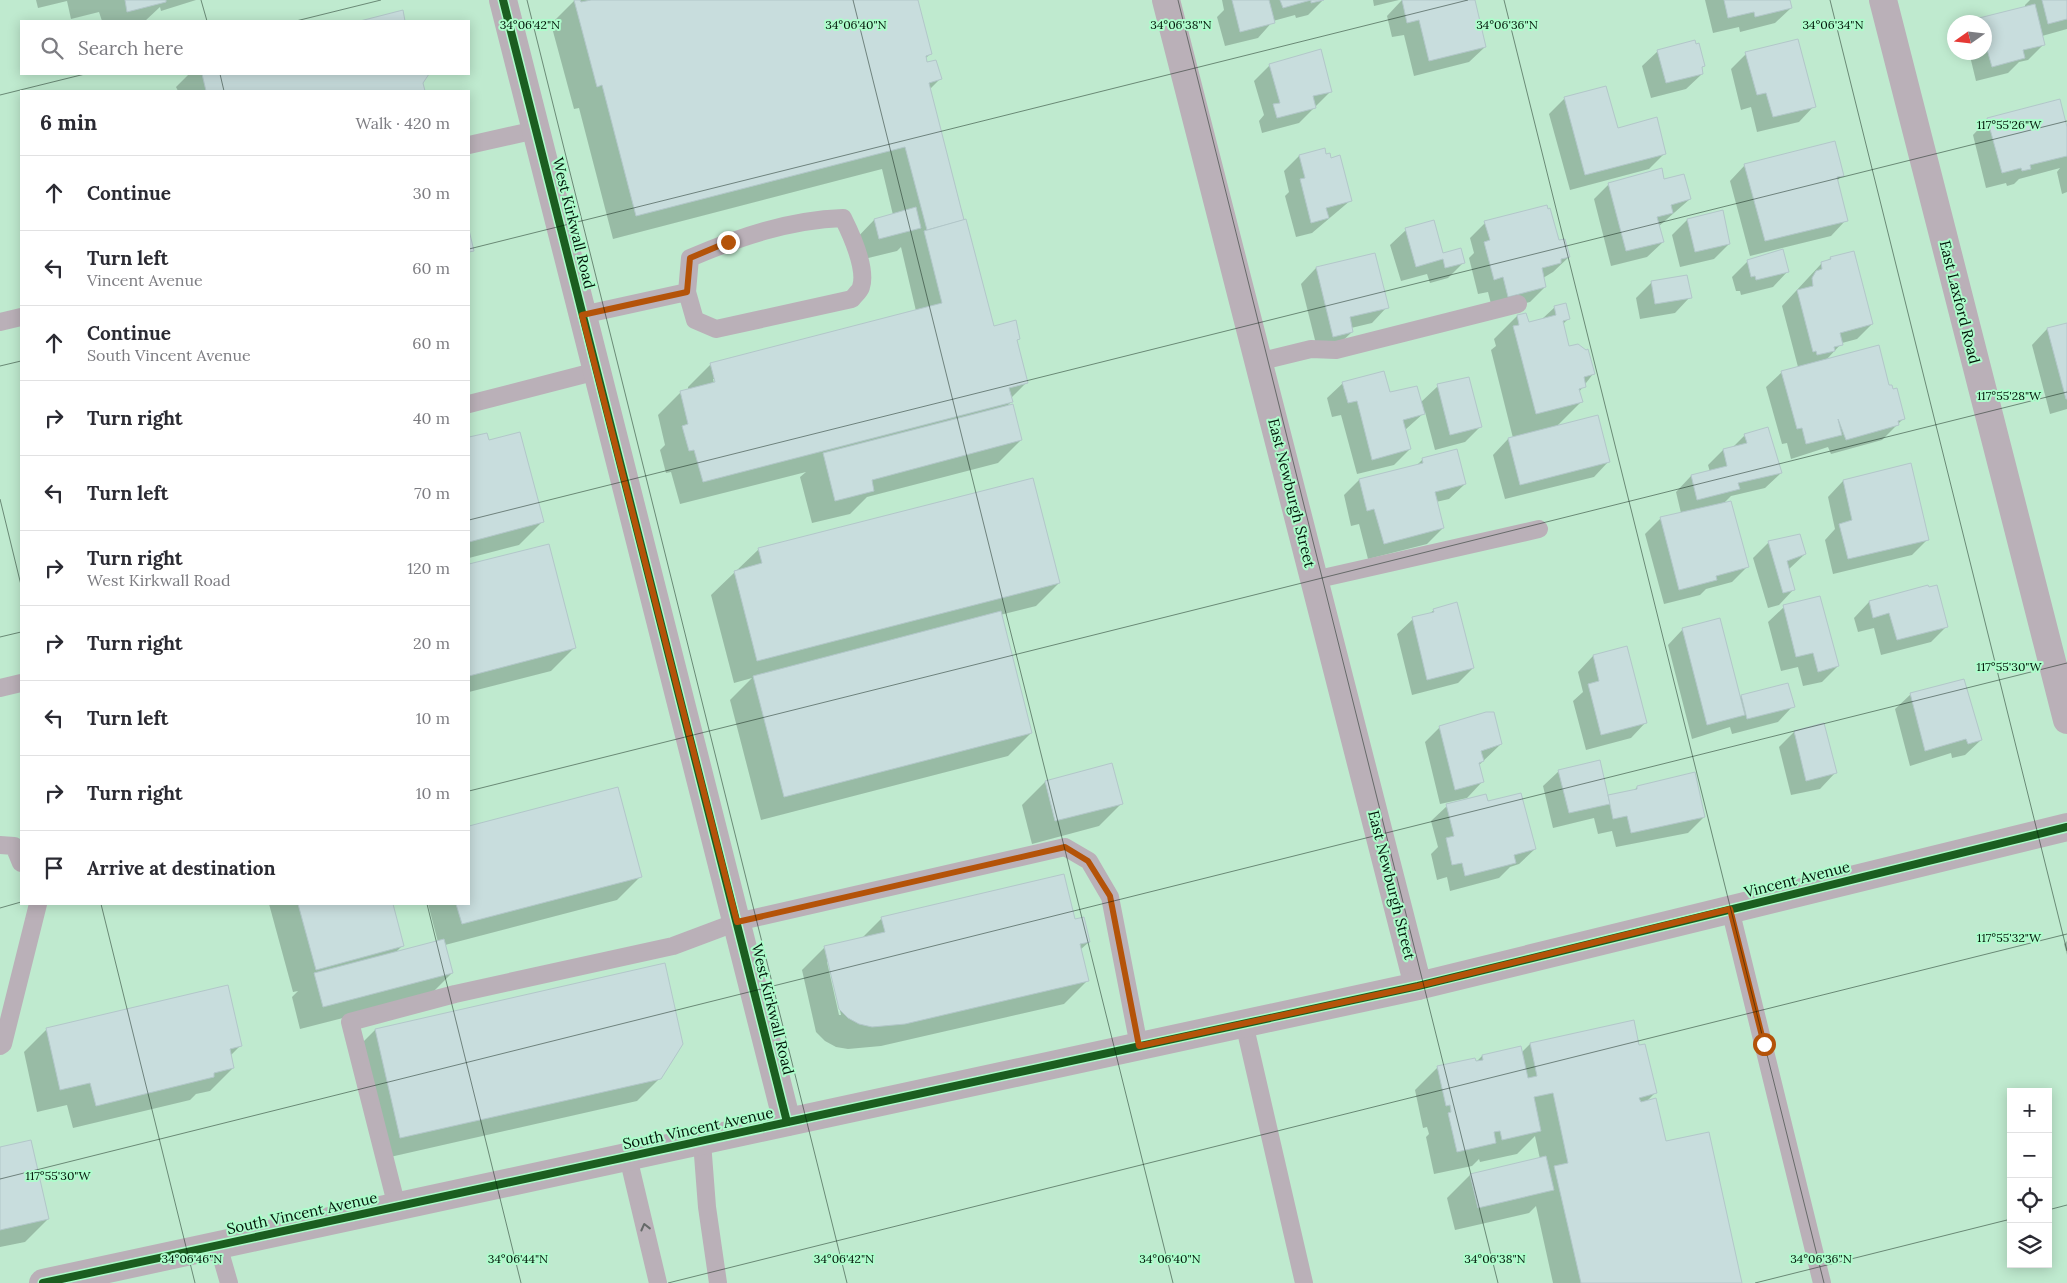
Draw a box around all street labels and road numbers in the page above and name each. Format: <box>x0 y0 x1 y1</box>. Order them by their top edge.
street label: West Kirkwall Road <box>548 155 600 291</box>
street label: East Laxford Road <box>1935 238 1985 366</box>
street label: East Newburgh Street <box>1264 416 1320 570</box>
street label: East Newburgh Street <box>1364 808 1420 962</box>
street label: Vincent Avenue <box>1741 857 1852 902</box>
street label: West Kirkwall Road <box>747 941 799 1077</box>
street label: South Vincent Avenue <box>621 1103 775 1153</box>
street label: South Vincent Avenue <box>225 1188 379 1238</box>

